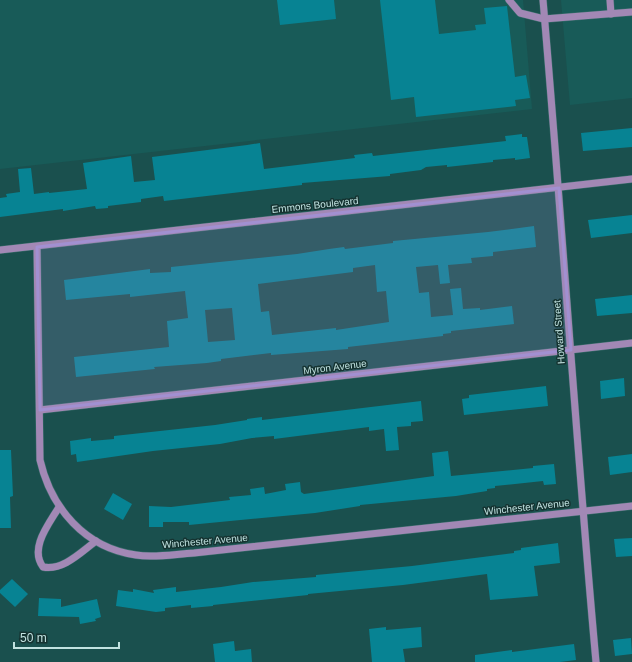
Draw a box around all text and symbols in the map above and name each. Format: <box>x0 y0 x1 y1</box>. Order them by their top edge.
street label: Emmons Boulevard <box>271 195 359 215</box>
street label: Howard Street <box>551 300 567 364</box>
street label: Myron Avenue <box>303 358 368 376</box>
street label: Winchester Avenue <box>484 497 571 517</box>
street label: Winchester Avenue <box>162 532 249 550</box>
scale bar <box>14 624 119 650</box>
text: 50 m <box>20 631 47 645</box>

